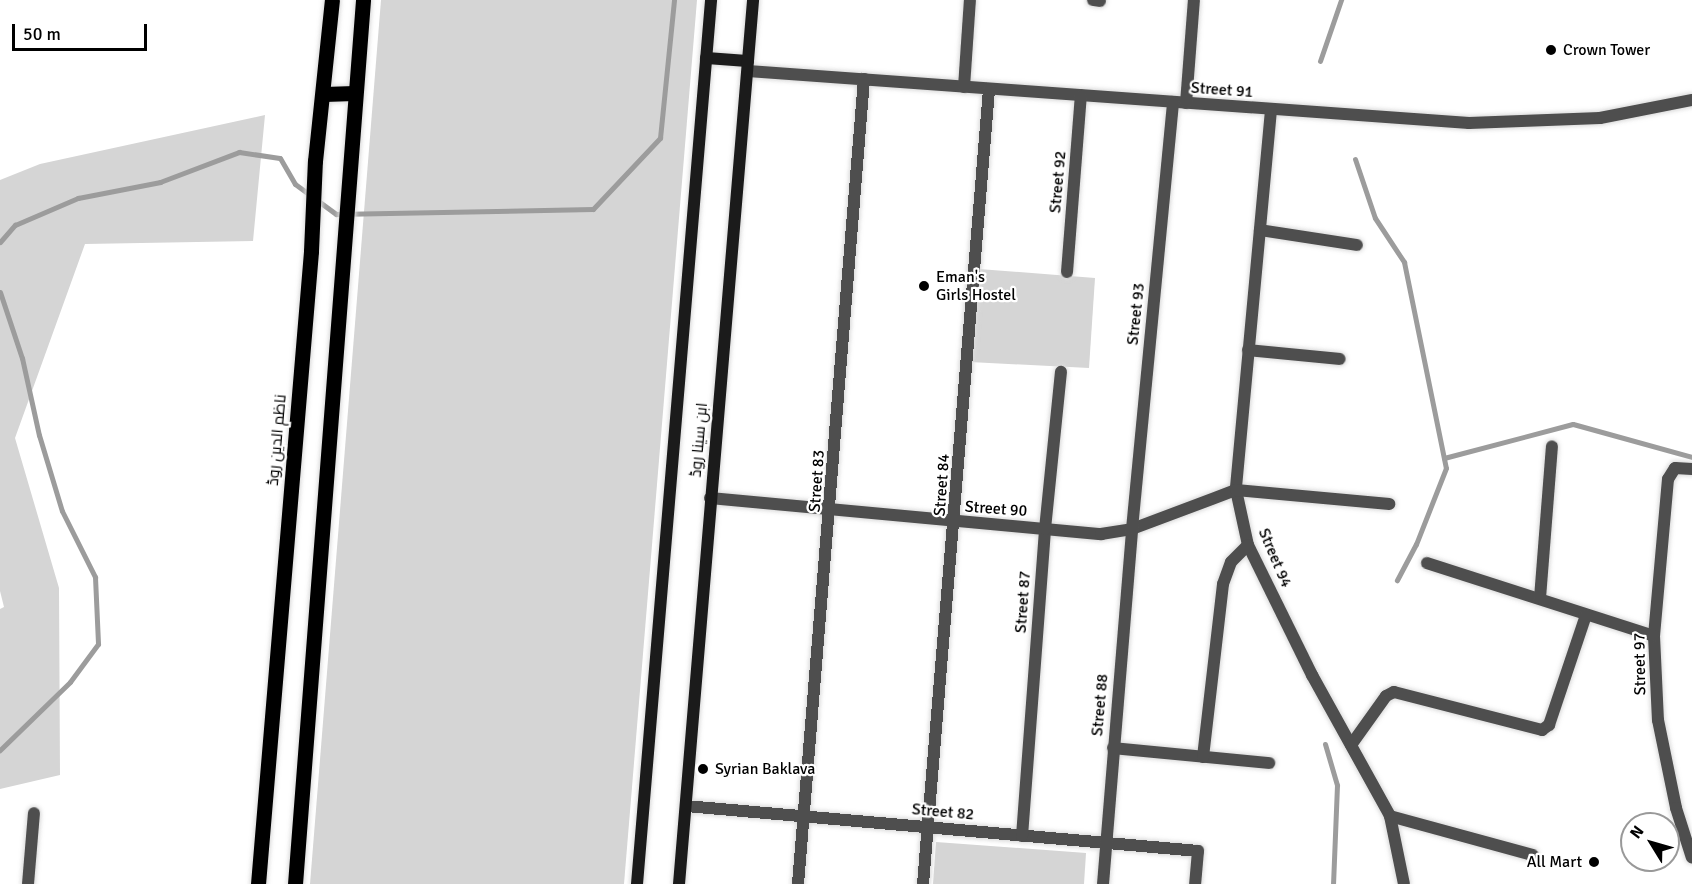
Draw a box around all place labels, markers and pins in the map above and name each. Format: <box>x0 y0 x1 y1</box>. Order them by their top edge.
place label: Crown Tower <box>1563 40 1650 60</box>
marker: Crown Tower <box>1544 43 1558 57</box>
place label: Eman's Girls Hostel <box>936 267 1016 305</box>
marker: Eman's Girls Hostel <box>917 279 931 293</box>
place label: Syrian Baklava <box>715 759 815 779</box>
marker: Syrian Baklava <box>696 762 710 776</box>
place label: All Mart <box>1527 852 1582 872</box>
marker: All Mart <box>1587 855 1601 869</box>

